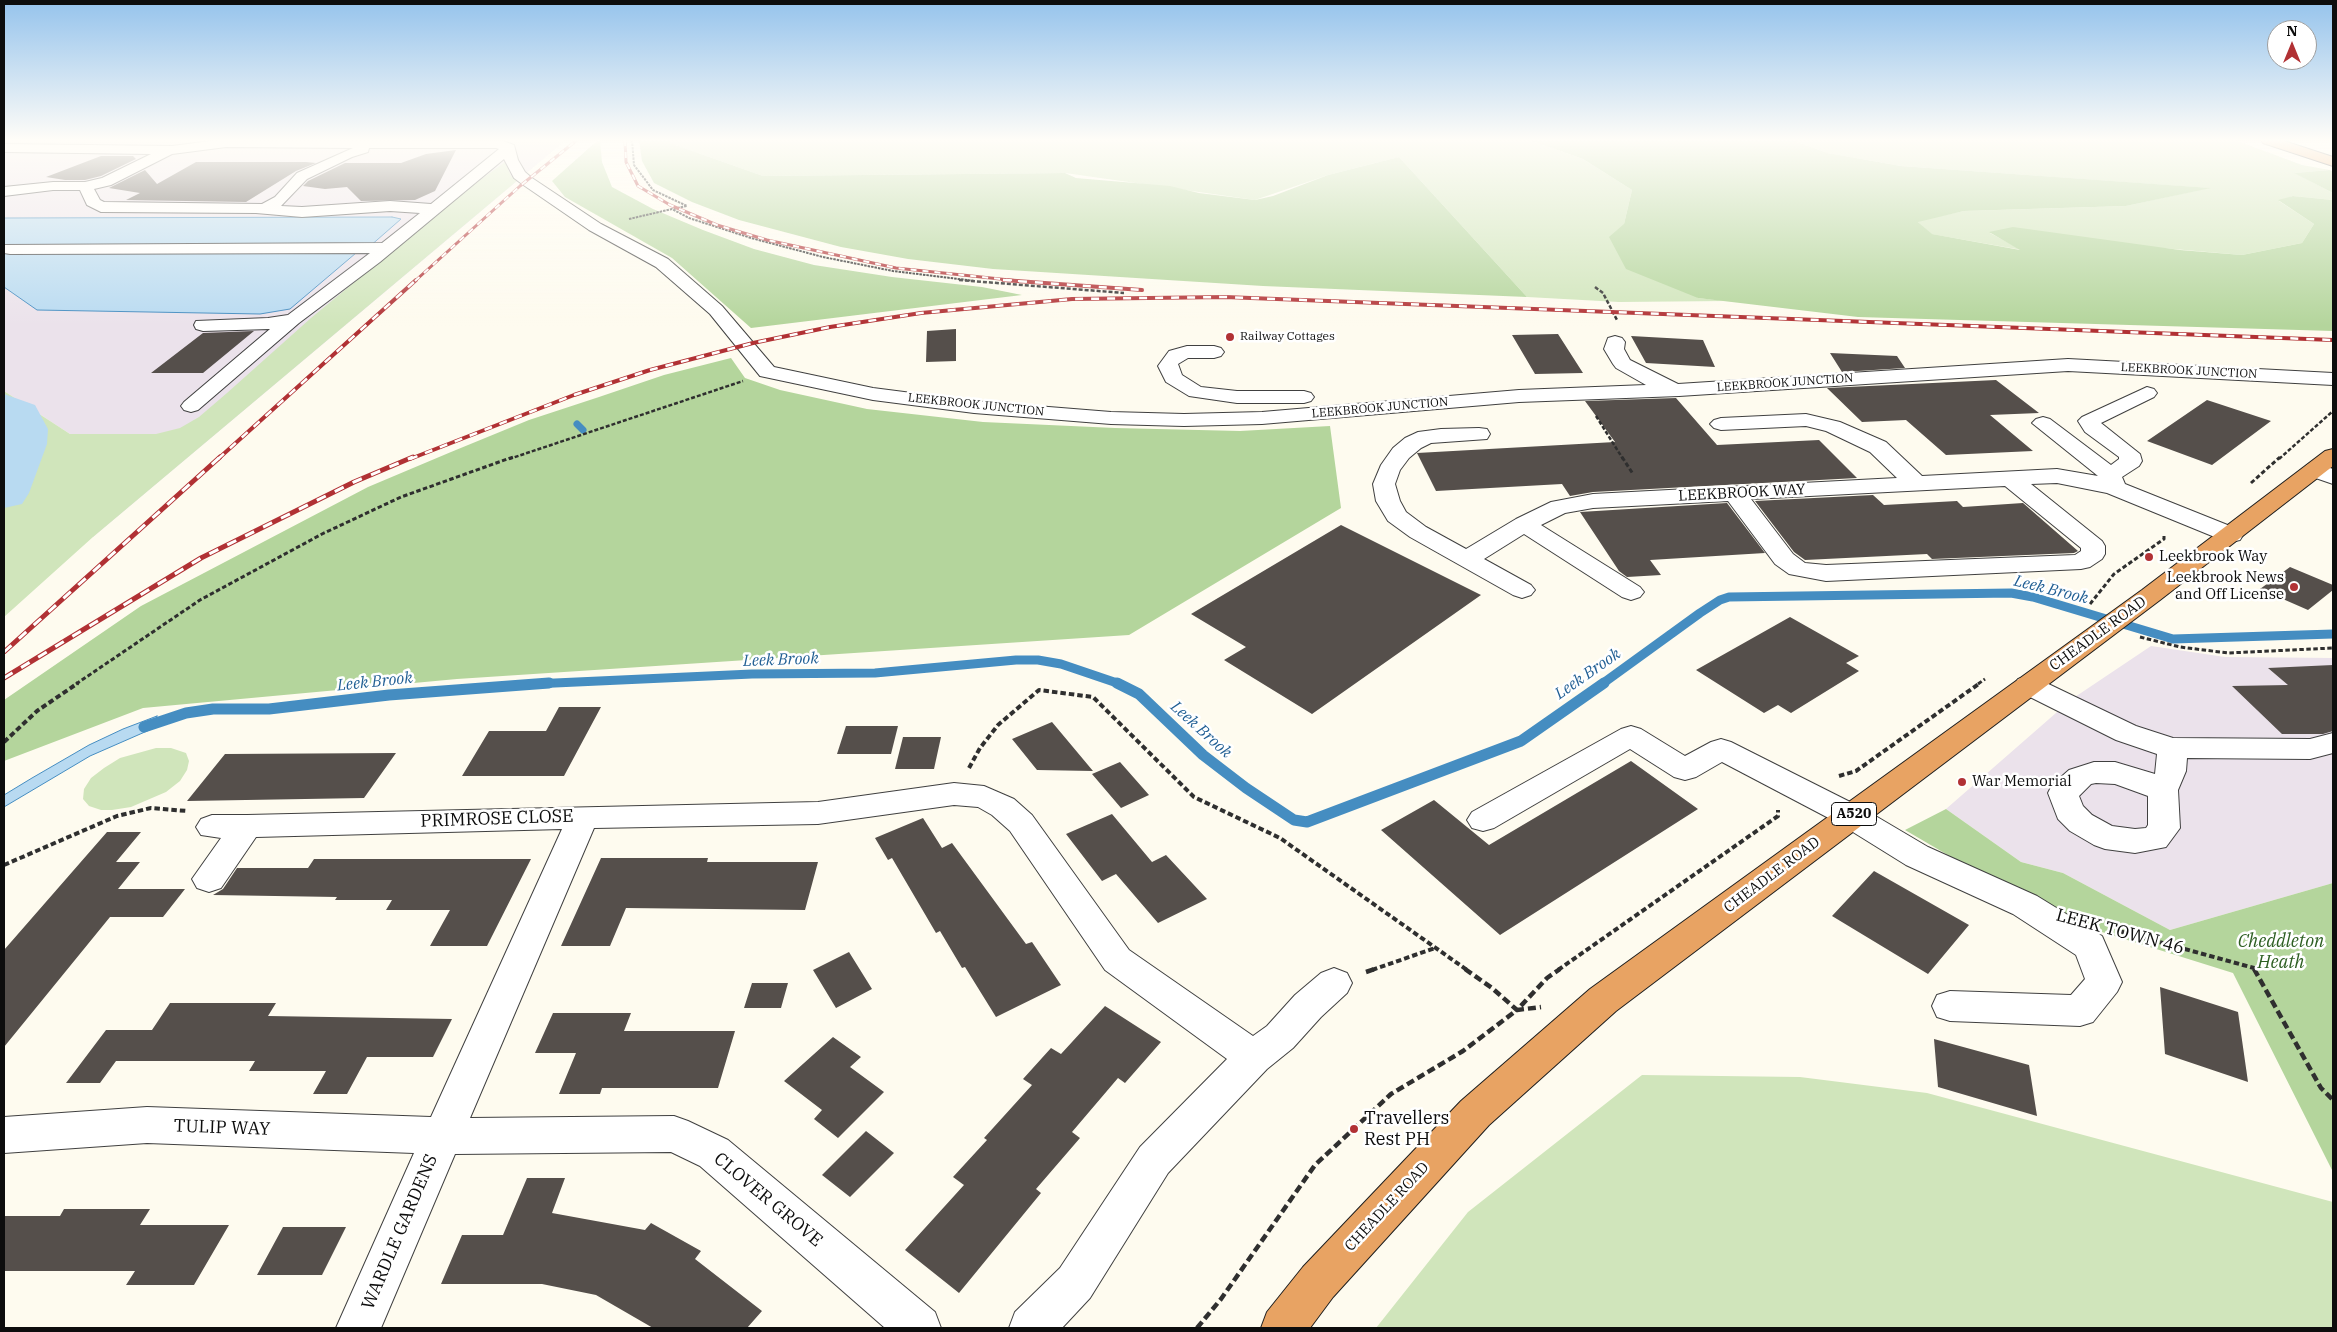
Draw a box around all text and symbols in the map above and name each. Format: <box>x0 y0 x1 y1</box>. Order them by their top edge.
north arrow <box>2267 20 2317 70</box>
text: N <box>2286 22 2298 40</box>
place label: Railway Cottages <box>1240 330 1335 344</box>
marker: Railway Cottages <box>1224 331 1236 343</box>
street label: LEEKBROOK JUNCTION <box>2120 360 2258 382</box>
street label: LEEKBROOK JUNCTION <box>1716 371 1854 395</box>
street label: LEEKBROOK JUNCTION <box>907 391 1045 419</box>
street label: LEEKBROOK JUNCTION <box>1311 395 1449 421</box>
street label: LEEKBROOK WAY <box>1678 481 1806 505</box>
place label: Leekbrook Way <box>2159 548 2267 566</box>
marker: Leekbrook Way <box>2143 551 2155 563</box>
place label: Leekbrook News and Off License <box>2167 569 2284 604</box>
water label: Leek Brook <box>2012 572 2090 608</box>
marker: Leekbrook News and Off License <box>2288 581 2300 593</box>
street label: CHEADLE ROAD <box>2046 593 2150 675</box>
water label: Leek Brook <box>1551 644 1625 704</box>
water label: Leek Brook <box>743 649 819 671</box>
water label: Leek Brook <box>336 668 414 696</box>
water label: Leek Brook <box>1166 698 1236 762</box>
place label: War Memorial <box>1972 773 2072 791</box>
marker: War Memorial <box>1956 776 1968 788</box>
road number: A520 <box>1832 802 1876 826</box>
street label: PRIMROSE CLOSE <box>420 806 574 832</box>
street label: CHEADLE ROAD <box>1721 833 1823 917</box>
street label: LEEK TOWN 46 <box>2053 904 2187 960</box>
park label: Cheddleton Heath <box>2238 931 2324 974</box>
place label: Travellers Rest PH <box>1364 1108 1449 1150</box>
street label: TULIP WAY <box>173 1116 271 1140</box>
marker: Travellers Rest PH <box>1348 1123 1360 1135</box>
street label: CLOVER GROVE <box>709 1148 827 1252</box>
street label: WARDLE GARDENS <box>358 1151 442 1313</box>
street label: CHEADLE ROAD <box>1341 1159 1433 1255</box>

